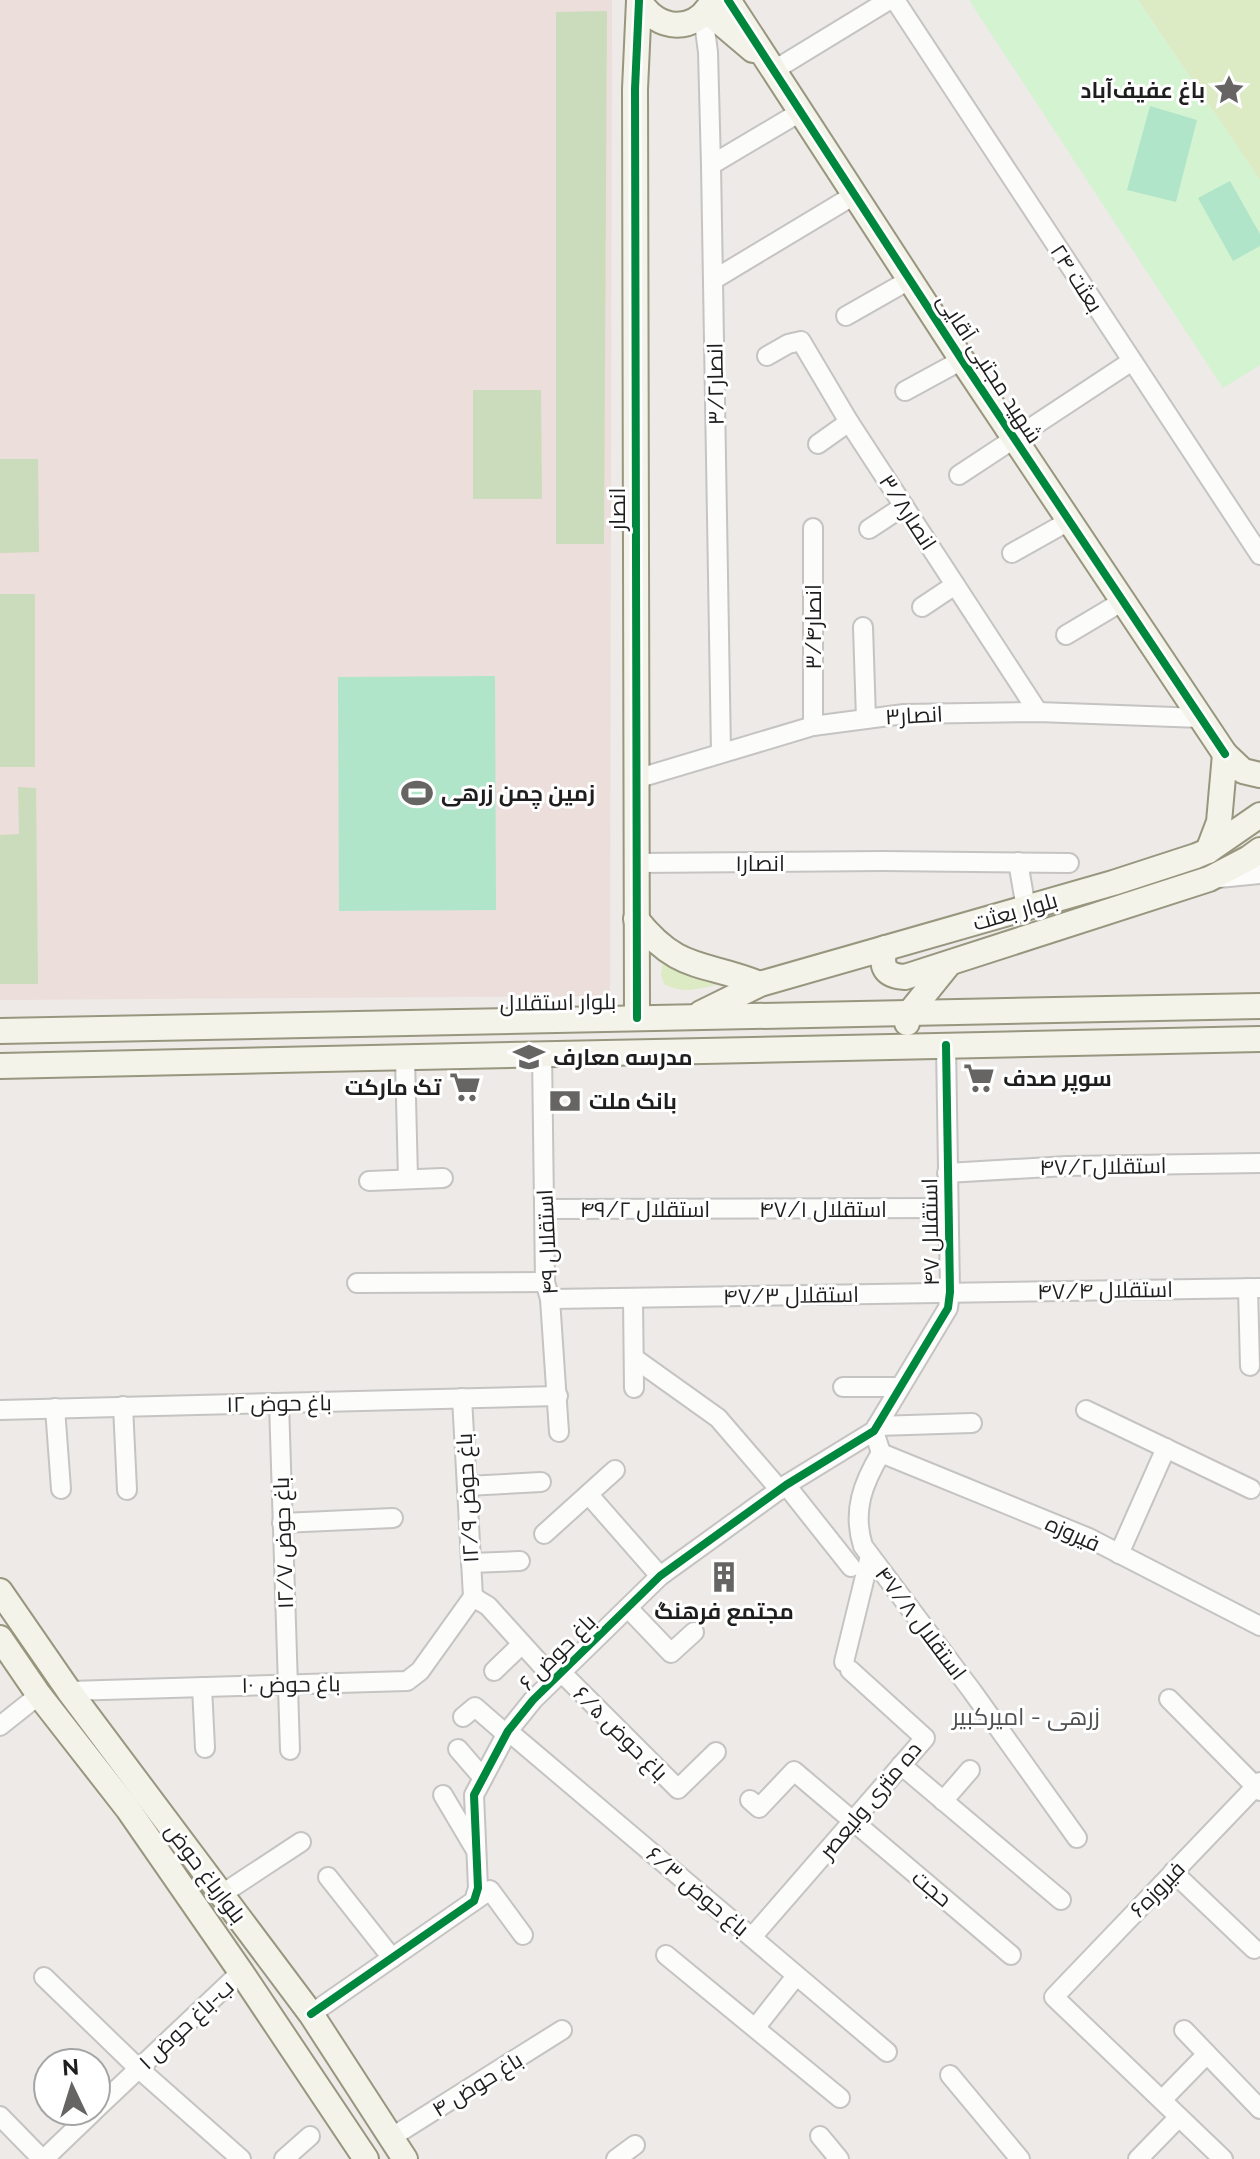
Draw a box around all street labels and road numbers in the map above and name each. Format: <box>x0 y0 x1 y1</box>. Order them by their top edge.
street label: بعثت ۲۴ <box>1045 239 1109 317</box>
street label: شهید مجتبی آقایی <box>931 288 1048 448</box>
street label: انصار۳/۲ <box>701 342 729 426</box>
street label: انصار۳/۸ <box>874 469 942 555</box>
street label: انصار <box>604 488 630 532</box>
street label: انصار۳/۴ <box>800 584 826 670</box>
street label: انصار۳ <box>884 701 944 729</box>
street label: انصار۱ <box>735 850 785 876</box>
street label: بلوار بعثت <box>970 887 1060 935</box>
street label: بلوار استقلال <box>499 988 617 1016</box>
street label: استقلال۴۷/۲ <box>1039 1152 1167 1180</box>
street label: ۴۷ استقلال <box>916 1178 944 1286</box>
street label: ۴۹ استقلال <box>531 1189 563 1295</box>
street label: ۴۹/۲ استقلال <box>580 1196 710 1222</box>
street label: ۴۷/۱ استقلال <box>759 1196 887 1222</box>
street label: ۴۷/۴ استقلال <box>1037 1276 1173 1304</box>
street label: ۴۷/۳ استقلال <box>723 1281 859 1309</box>
street label: ۱۲ باغ حوض <box>226 1389 332 1419</box>
street label: ۱۲/۹ باغ حوض <box>451 1432 485 1564</box>
street label: ۱۲/۷ باغ حوض <box>268 1476 300 1610</box>
street label: فیروزه <box>1042 1510 1104 1556</box>
street label: ۴۷/۸ استقلال <box>870 1561 972 1685</box>
street label: ۶ باغ حوض <box>513 1608 602 1697</box>
street label: ۱۰ باغ حوض <box>241 1670 341 1700</box>
street label: ۶/۵ باغ حوض <box>567 1680 674 1787</box>
street label: ده متری ولیعصر <box>812 1736 926 1865</box>
street label: بلوارباغ حوض <box>158 1818 252 1929</box>
street label: ۶/۳ باغ حوض <box>640 1841 754 1943</box>
street label: فیروزه۶ <box>1124 1856 1190 1922</box>
street label: حجت <box>907 1864 957 1912</box>
street label: ۱ ب-باغ حوض <box>133 1973 240 2076</box>
street label: ۴ باغ حوض <box>427 2046 528 2124</box>

